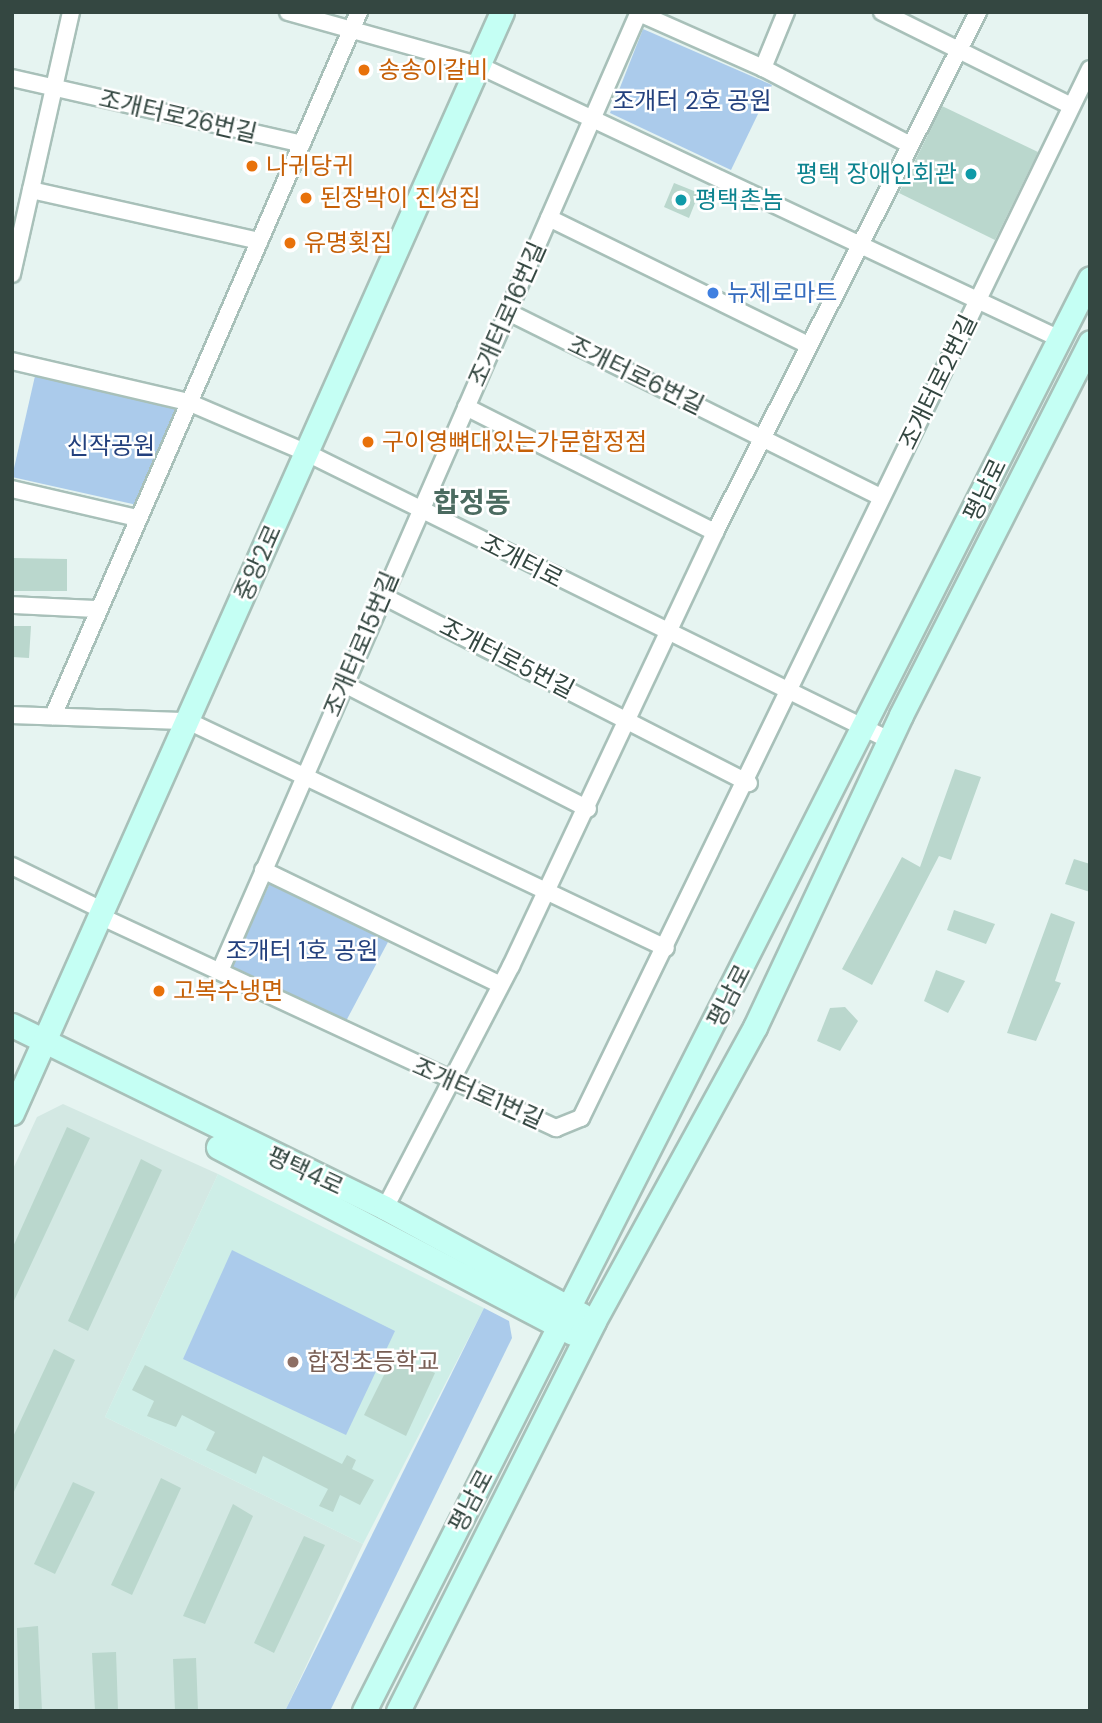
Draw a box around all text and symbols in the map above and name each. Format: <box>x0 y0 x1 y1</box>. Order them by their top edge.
place label: 송송이갈비 <box>378 56 488 84</box>
marker: 송송이갈비 <box>356 62 372 78</box>
street label: 조개터로26번길 <box>96 84 260 148</box>
park label: 조개터 2호 공원 <box>612 87 772 115</box>
place label: 나귀당귀 <box>266 152 354 180</box>
marker: 나귀당귀 <box>244 158 260 174</box>
place label: 평택 장애인회관 <box>796 160 957 188</box>
marker: 평택 장애인회관 <box>963 166 979 182</box>
place label: 된장박이 진성집 <box>320 184 481 212</box>
place label: 평택촌놈 <box>695 186 783 214</box>
marker: 된장박이 진성집 <box>298 190 314 206</box>
marker: 평택촌놈 <box>673 192 689 208</box>
place label: 유명횟집 <box>304 229 392 257</box>
marker: 유명횟집 <box>282 235 298 251</box>
street label: 조개터로16번길 <box>462 237 552 391</box>
place label: 뉴제로마트 <box>727 279 837 307</box>
marker: 뉴제로마트 <box>705 285 721 301</box>
street label: 조개터로2번길 <box>893 310 983 454</box>
street label: 조개터로6번길 <box>563 330 709 420</box>
place label: 구이영뼈대있는가문합정점 <box>382 428 647 456</box>
park label: 신작공원 <box>67 432 155 460</box>
marker: 구이영뼈대있는가문합정점 <box>360 434 376 450</box>
street label: 평남로 <box>958 454 1012 526</box>
district label: 합정동 <box>433 486 511 520</box>
street label: 중앙2로 <box>229 521 287 605</box>
street label: 조개터로 <box>476 528 568 594</box>
street label: 조개터로15번길 <box>318 567 404 721</box>
street label: 조개터로5번길 <box>435 612 579 704</box>
park label: 조개터 1호 공원 <box>226 937 378 965</box>
street label: 평남로 <box>701 960 757 1032</box>
place label: 고복수냉면 <box>173 977 283 1005</box>
marker: 고복수냉면 <box>151 983 167 999</box>
street label: 조개터로1번길 <box>408 1051 548 1135</box>
street label: 평택4로 <box>262 1141 348 1201</box>
place label: 합정초등학교 <box>307 1348 439 1376</box>
marker: 합정초등학교 <box>285 1354 301 1370</box>
street label: 평남로 <box>443 1465 499 1537</box>

